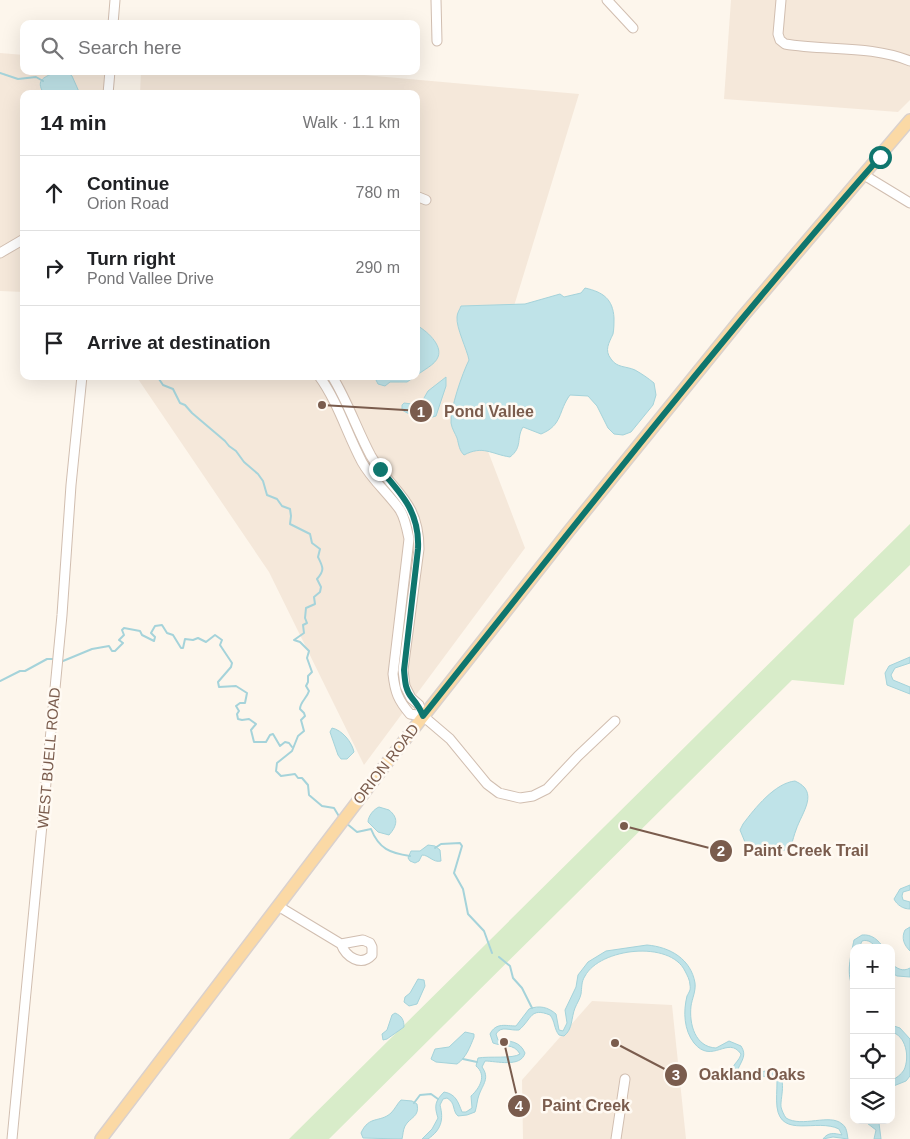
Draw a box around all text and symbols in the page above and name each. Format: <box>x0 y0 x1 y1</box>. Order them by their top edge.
search box <box>20 20 420 75</box>
icon: search <box>38 34 66 62</box>
text: Search here <box>78 37 182 58</box>
text: 14 min <box>40 111 107 134</box>
text: Walk · 1.1 km <box>303 114 400 131</box>
route start <box>869 146 892 169</box>
text: Continue <box>87 173 169 194</box>
icon: ahead <box>40 179 68 207</box>
text: 780 m <box>356 184 400 201</box>
text: Orion Road <box>87 195 169 212</box>
text: Turn right <box>87 248 175 269</box>
icon: right <box>40 254 68 282</box>
text: 290 m <box>356 259 400 276</box>
text: Pond Vallee Drive <box>87 270 214 287</box>
icon: arrive <box>40 329 68 357</box>
text: Arrive at destination <box>87 332 271 353</box>
callout: Pond Vallee <box>409 396 544 427</box>
text: 1 <box>417 403 425 420</box>
text: Pond Vallee <box>444 403 534 420</box>
route end <box>369 458 392 481</box>
street label: WEST BUELL ROAD <box>34 686 63 829</box>
street label: ORION ROAD <box>349 720 422 807</box>
callout: Paint Creek Trail <box>708 835 879 866</box>
text: 2 <box>717 842 725 859</box>
text: Paint Creek Trail <box>743 842 869 859</box>
map controls <box>850 944 895 1124</box>
button: + <box>850 944 895 989</box>
button: − <box>850 989 895 1034</box>
button: locate <box>850 1034 895 1079</box>
callout: Oakland Oaks <box>664 1059 815 1090</box>
text: 3 <box>672 1066 680 1083</box>
text: Oakland Oaks <box>699 1066 805 1083</box>
button: layers <box>850 1079 895 1124</box>
callout: Paint Creek <box>507 1090 640 1121</box>
text: 4 <box>515 1097 524 1114</box>
text: Paint Creek <box>542 1097 630 1114</box>

